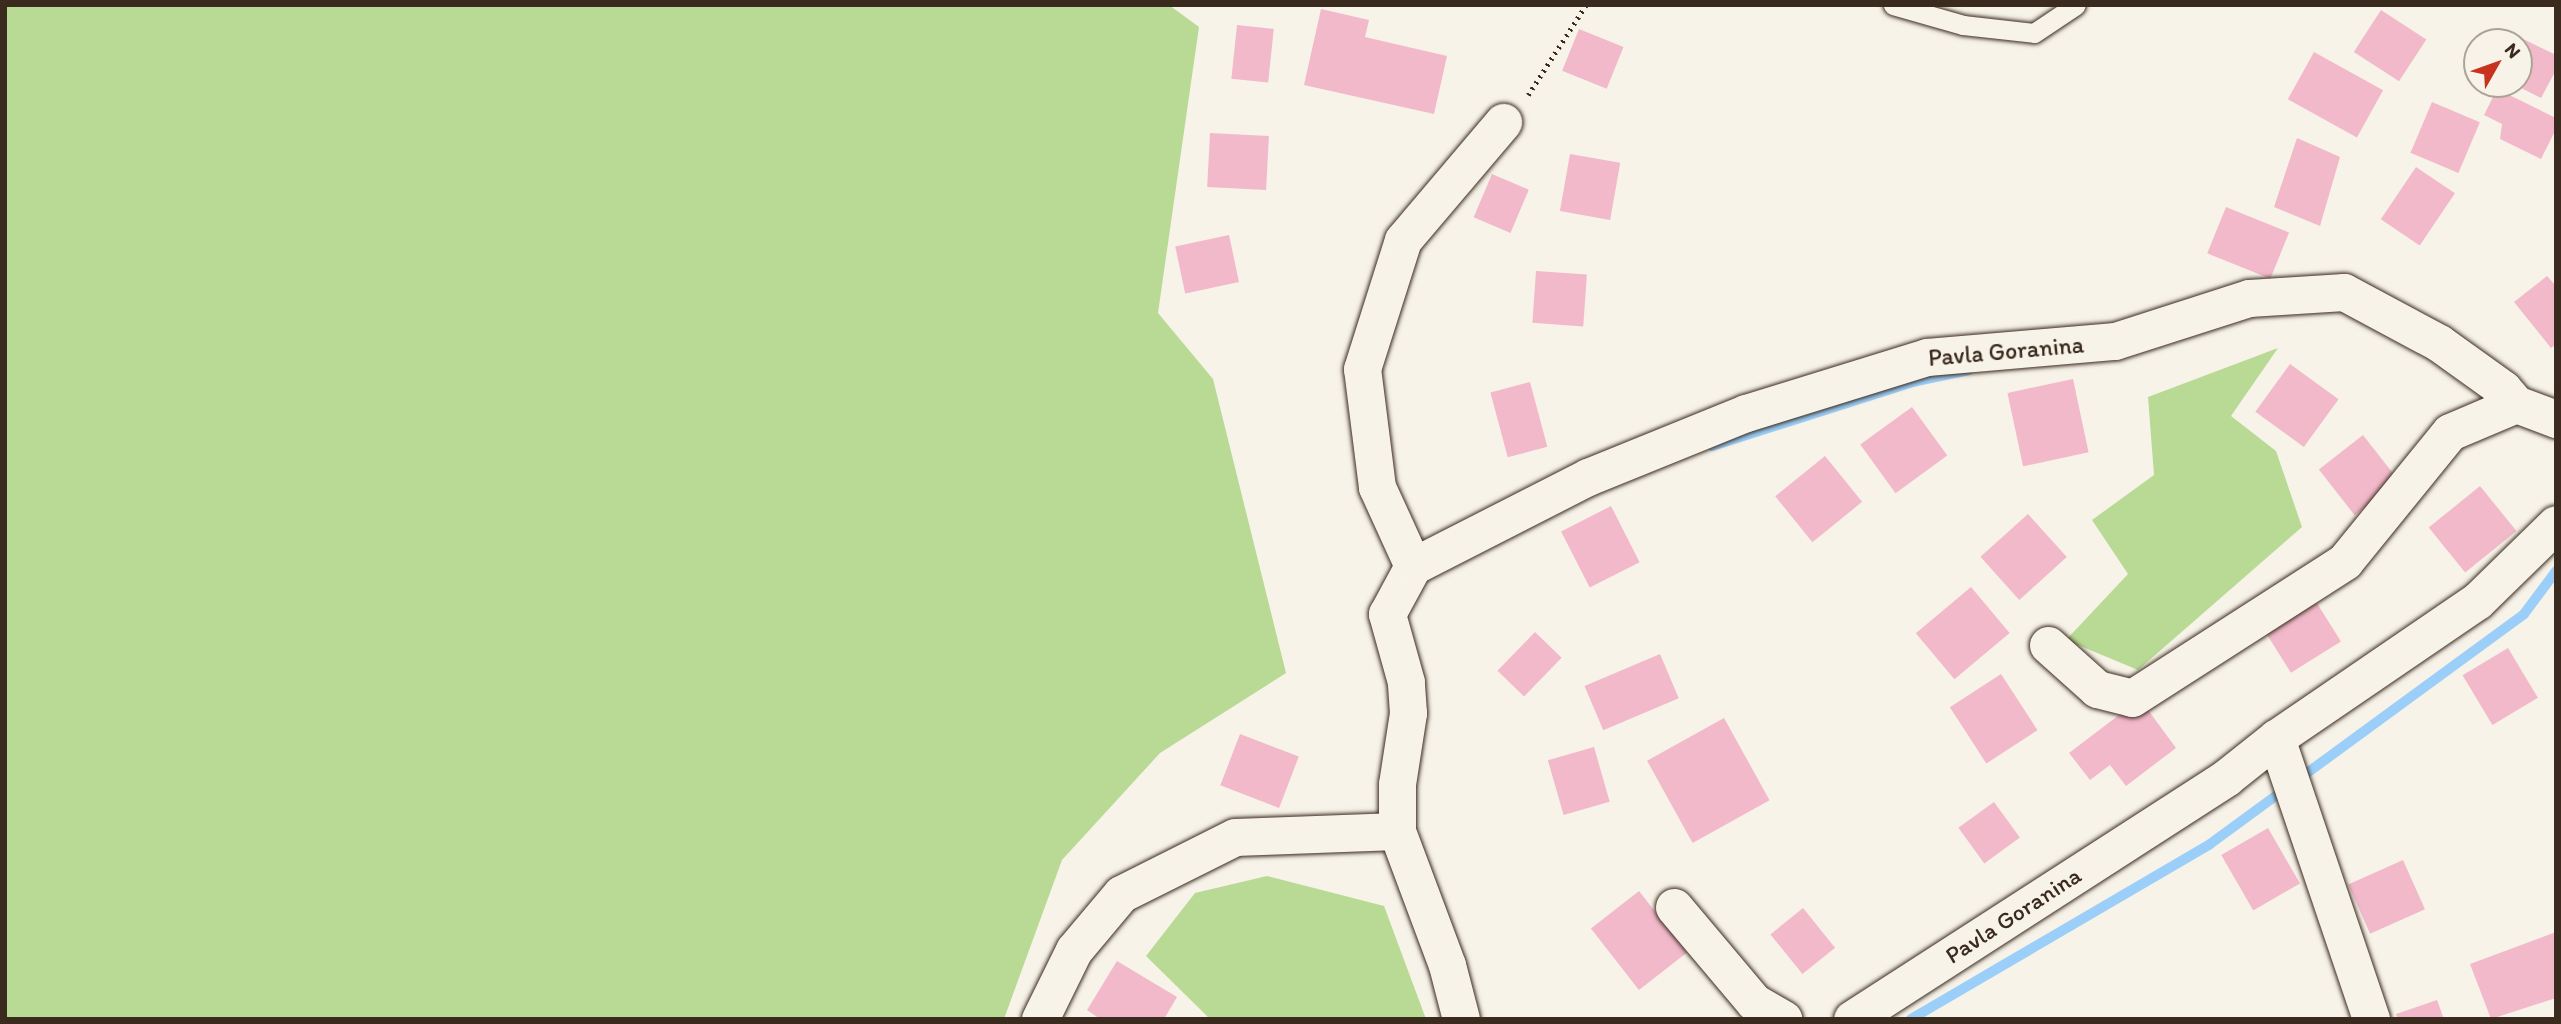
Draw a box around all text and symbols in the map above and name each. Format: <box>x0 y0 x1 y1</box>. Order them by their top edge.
north arrow <box>2463 28 2533 98</box>
text: N <box>2500 38 2526 63</box>
street label: Pavla Goranina <box>1927 330 2085 372</box>
street label: Pavla Goranina <box>1940 861 2086 969</box>

